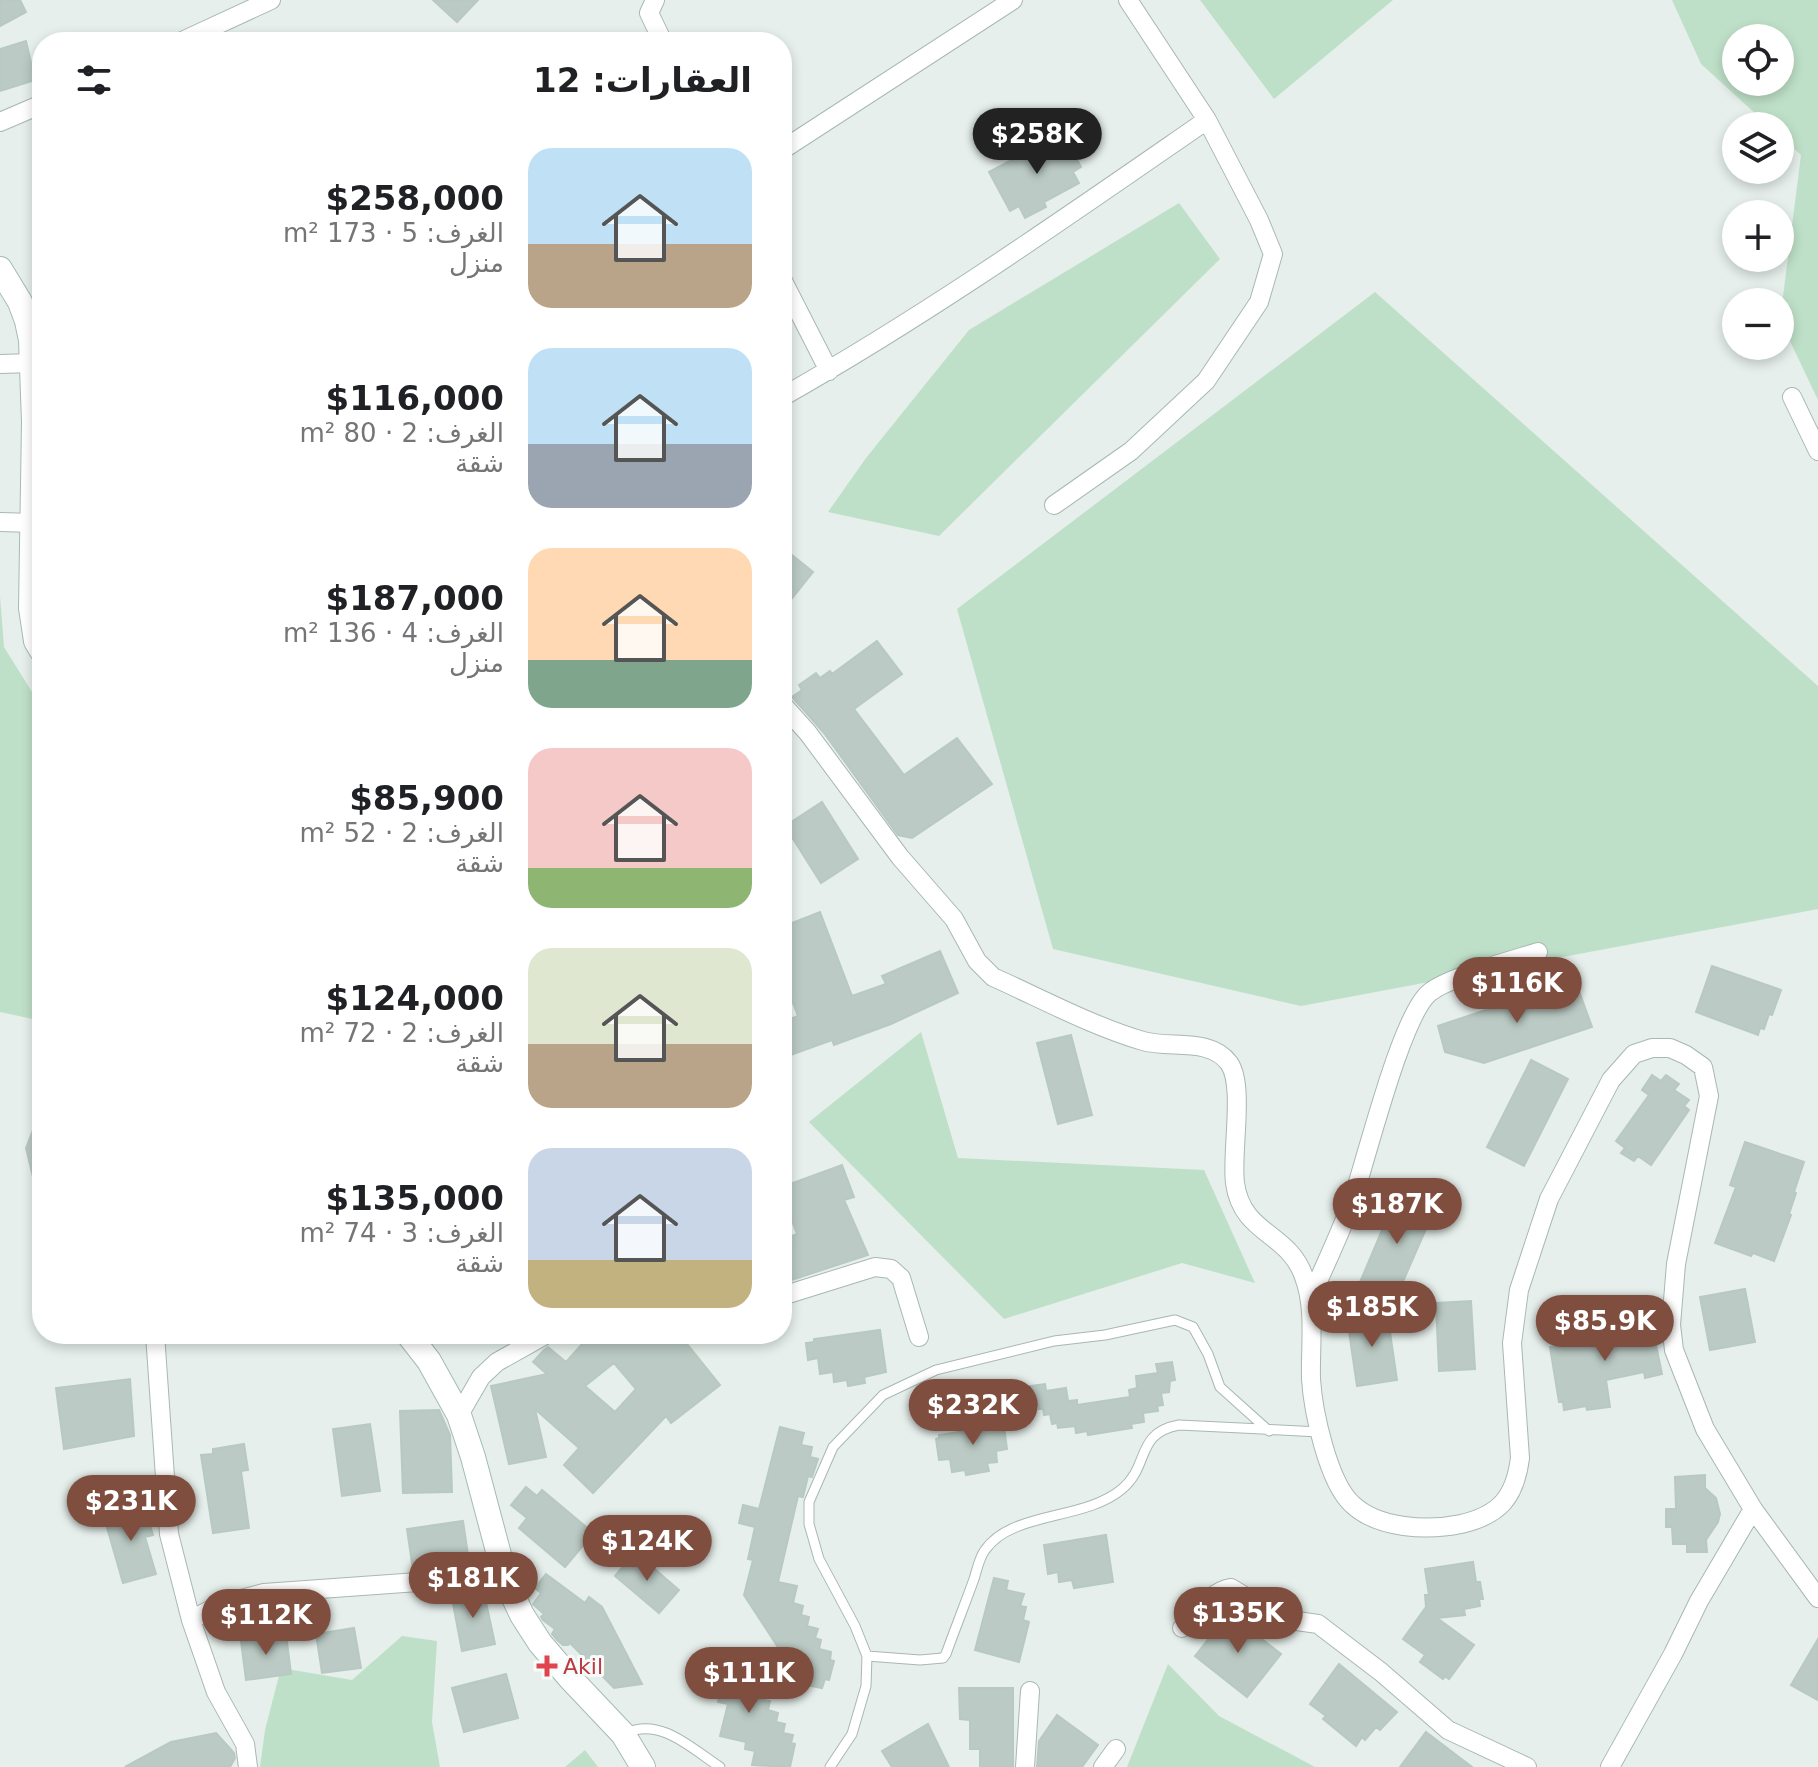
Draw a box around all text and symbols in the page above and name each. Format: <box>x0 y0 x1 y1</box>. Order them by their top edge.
map controls <box>1722 24 1794 360</box>
button: locate <box>1722 24 1794 96</box>
icon: filters <box>72 58 116 102</box>
text: العقارات: 12 <box>533 60 752 100</box>
pin: $258K <box>981 108 1093 176</box>
button: layers <box>1722 112 1794 184</box>
text: $258K <box>991 119 1083 149</box>
text: $258,000 <box>325 178 504 218</box>
icon: home <box>592 180 688 276</box>
button: + <box>1722 200 1794 272</box>
text: الغرف: 5 · 173 m² <box>283 218 504 248</box>
text: منزل <box>449 248 504 278</box>
button: − <box>1722 288 1794 360</box>
text: $116,000 <box>325 378 504 418</box>
icon: home <box>592 380 688 476</box>
text: الغرف: 2 · 80 m² <box>300 418 504 448</box>
text: شقة <box>455 448 504 478</box>
text: $187,000 <box>325 578 504 618</box>
icon: home <box>592 580 688 676</box>
text: الغرف: 4 · 136 m² <box>283 618 504 648</box>
text: منزل <box>449 648 504 678</box>
text: $85,900 <box>349 778 504 818</box>
icon: home <box>592 780 688 876</box>
text: الغرف: 2 · 52 m² <box>300 818 504 848</box>
text: شقة <box>455 848 504 878</box>
pin: $116K <box>1461 957 1573 1025</box>
text: $116K <box>1471 968 1563 998</box>
text: $124,000 <box>325 978 504 1018</box>
icon: home <box>592 980 688 1076</box>
text: الغرف: 2 · 72 m² <box>300 1018 504 1048</box>
text: شقة <box>455 1048 504 1078</box>
text: $135,000 <box>325 1178 504 1218</box>
pin: $187K <box>1341 1178 1453 1246</box>
icon: home <box>592 1180 688 1276</box>
text: $187K <box>1351 1189 1443 1219</box>
text: الغرف: 3 · 74 m² <box>300 1218 504 1248</box>
text: شقة <box>455 1248 504 1278</box>
pin: $185K <box>1316 1281 1428 1349</box>
text: $185K <box>1326 1292 1418 1322</box>
pin: $85.9K <box>1540 1295 1670 1363</box>
text: $85.9K <box>1554 1306 1656 1336</box>
pin: $232K <box>917 1379 1029 1447</box>
text: $232K <box>927 1390 1019 1420</box>
pin: $231K <box>75 1475 187 1543</box>
text: $231K <box>85 1486 177 1516</box>
pin: $124K <box>591 1515 703 1583</box>
text: $124K <box>601 1526 693 1556</box>
pin: $181K <box>417 1552 529 1620</box>
text: $181K <box>427 1563 519 1593</box>
pin: $135K <box>1182 1587 1294 1655</box>
pin: $112K <box>210 1589 322 1657</box>
text: $135K <box>1192 1598 1284 1628</box>
text: $112K <box>220 1600 312 1630</box>
pin: $111K <box>693 1647 805 1715</box>
place label: Akil <box>563 1654 603 1679</box>
marker: Akil <box>538 1657 556 1675</box>
text: $111K <box>703 1658 795 1688</box>

